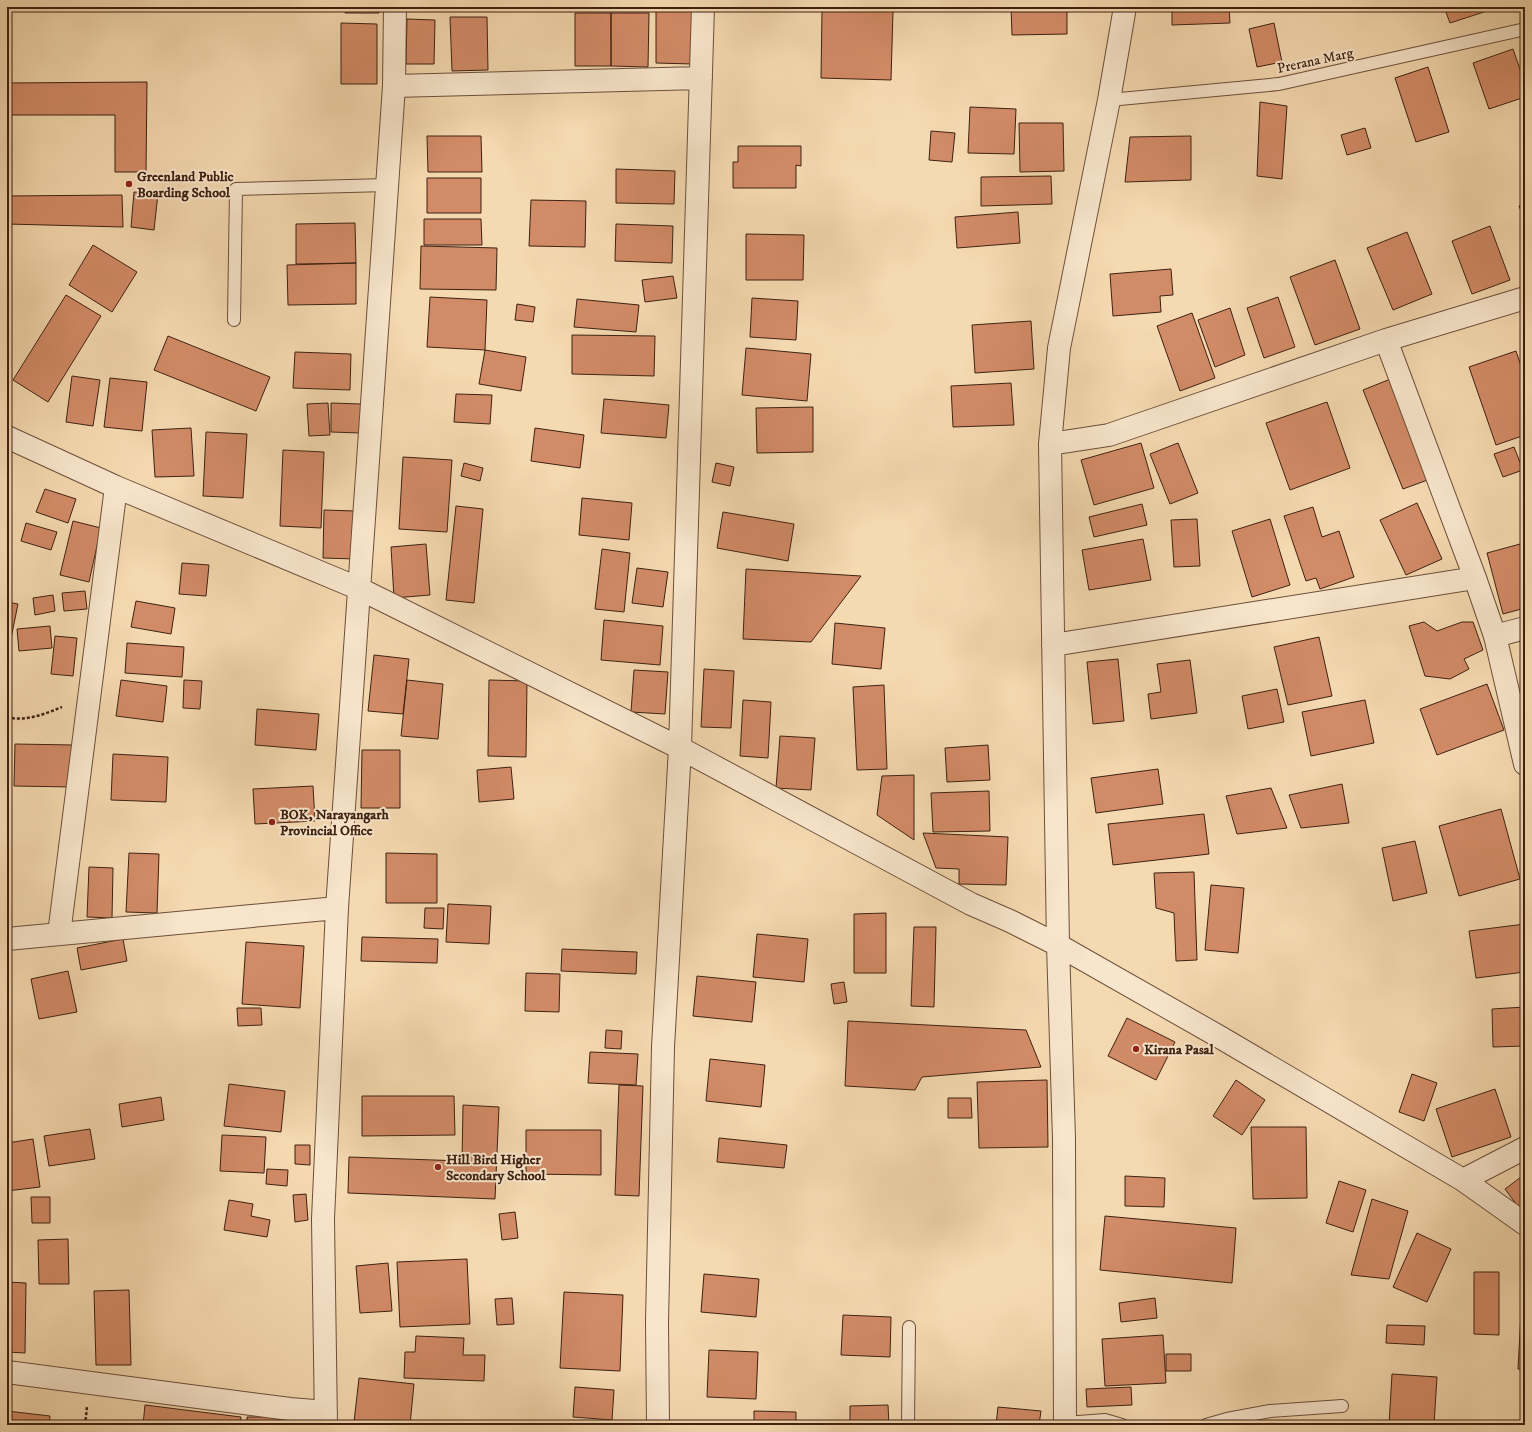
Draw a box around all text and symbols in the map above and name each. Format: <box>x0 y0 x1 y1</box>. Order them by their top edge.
street label: Prerana Marg <box>1276 44 1355 78</box>
place label: Greenland Public Boarding School <box>137 168 234 202</box>
marker: Greenland Public Boarding School <box>124 179 134 189</box>
place label: BOK, Narayangarh Provincial Office <box>280 806 389 840</box>
marker: BOK, Narayangarh Provincial Office <box>267 817 277 827</box>
place label: Kirana Pasal <box>1144 1041 1215 1059</box>
marker: Kirana Pasal <box>1131 1044 1141 1054</box>
place label: Hill Bird Higher Secondary School <box>446 1151 546 1185</box>
marker: Hill Bird Higher Secondary School <box>433 1162 443 1172</box>

